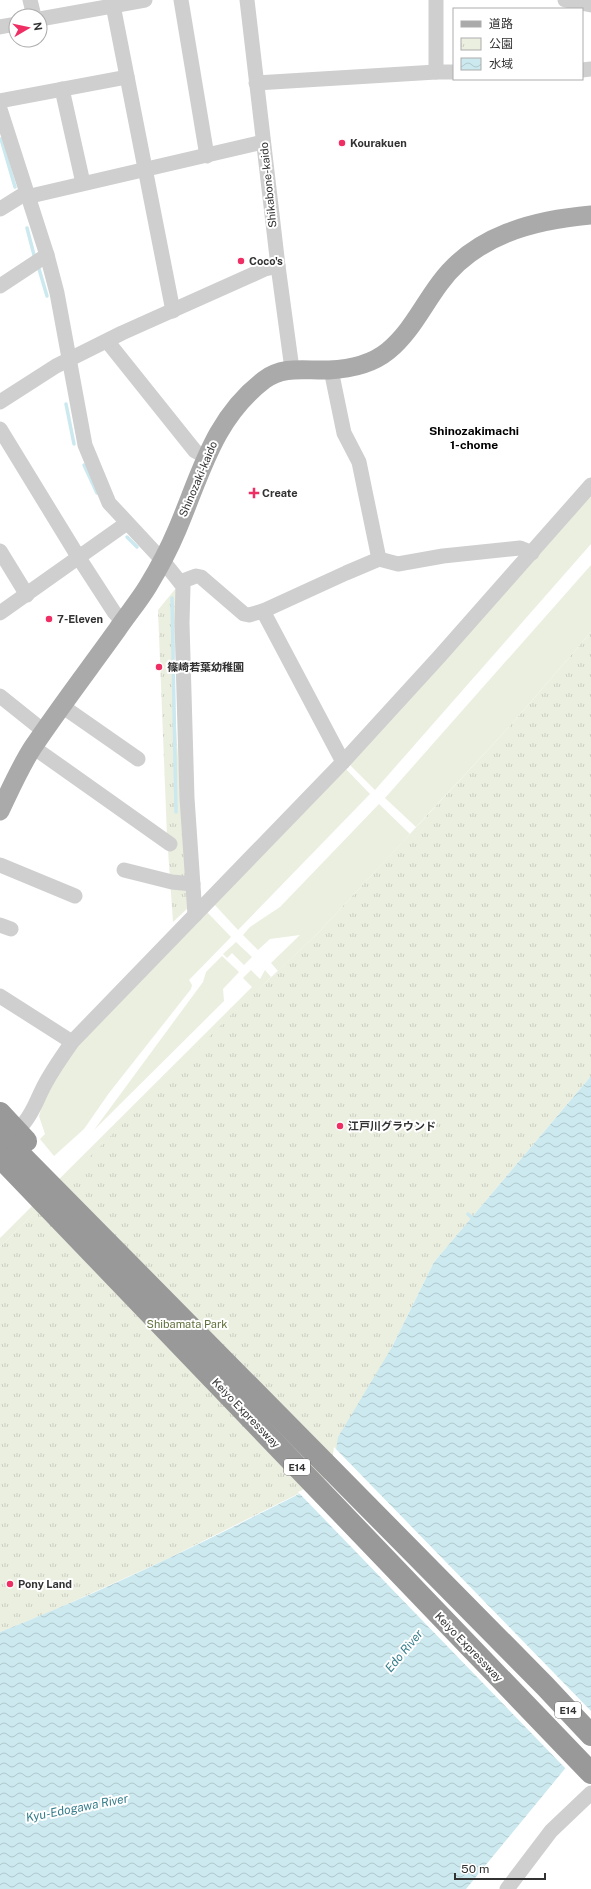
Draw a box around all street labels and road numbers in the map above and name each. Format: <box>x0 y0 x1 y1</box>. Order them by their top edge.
street label: Shikabone-kaido <box>258 142 278 228</box>
street label: Shinozaki-kaido <box>177 439 219 519</box>
street label: Keiyo Expressway <box>210 1376 282 1450</box>
road number: E14 <box>284 1459 310 1475</box>
street label: Keiyo Expressway <box>433 1610 505 1684</box>
road number: E14 <box>555 1702 581 1718</box>

